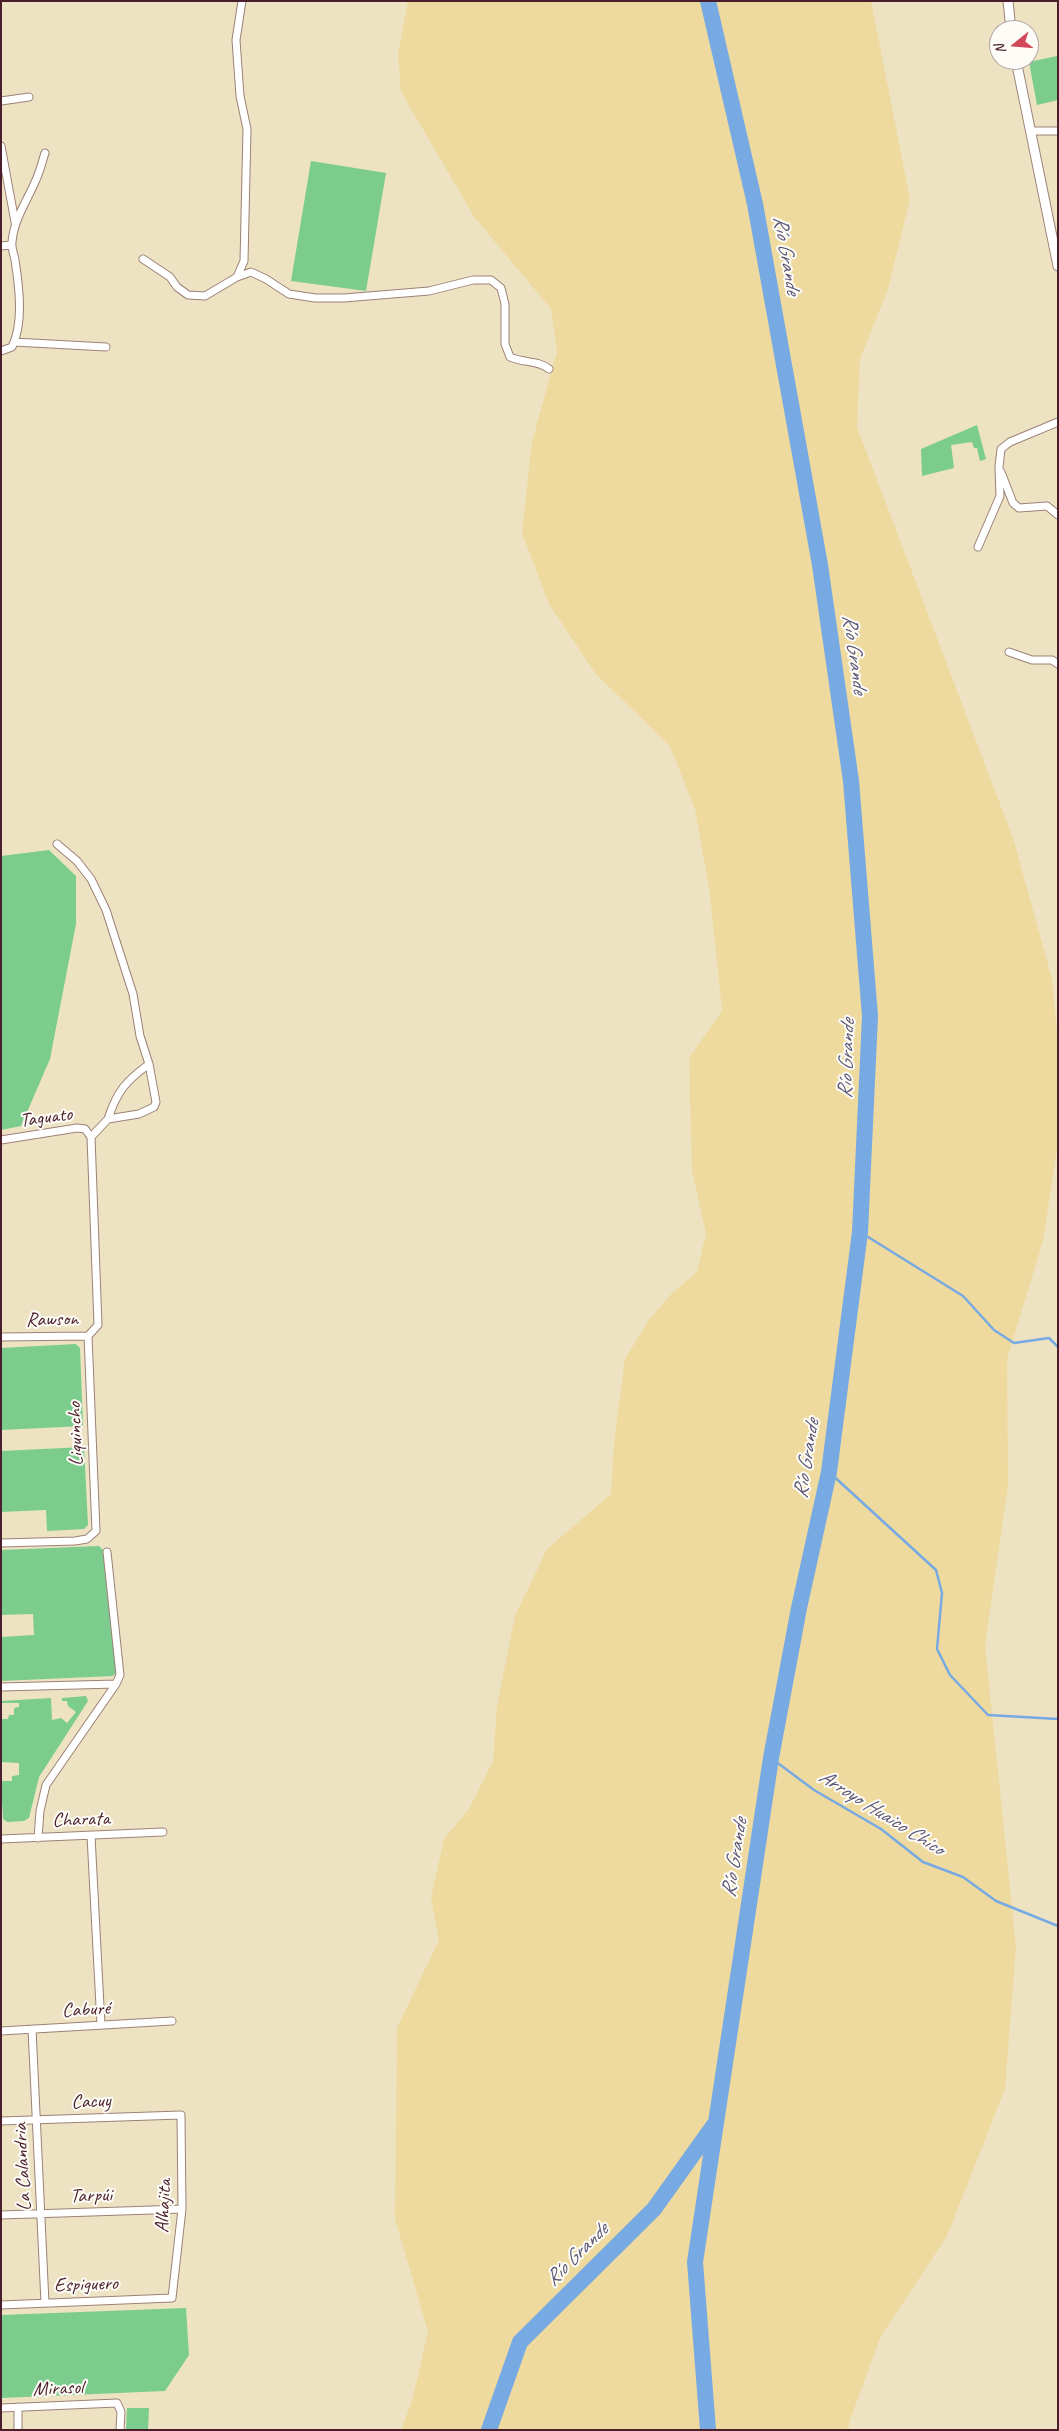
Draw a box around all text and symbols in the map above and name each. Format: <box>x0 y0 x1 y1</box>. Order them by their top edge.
north arrow <box>989 20 1039 70</box>
text: N <box>991 43 1010 56</box>
water label: Río Grande <box>767 214 805 296</box>
water label: Río Grande <box>836 613 872 695</box>
water label: Río Grande <box>833 1019 861 1099</box>
street label: Taguato <box>18 1102 74 1134</box>
street label: Rawson <box>26 1308 78 1332</box>
street label: Liquincho <box>63 1402 89 1466</box>
water label: Río Grande <box>788 1418 826 1500</box>
water label: Arroyo Huaico Chico <box>814 1764 948 1862</box>
street label: Charata <box>52 1807 110 1833</box>
water label: Río Grande <box>716 1817 754 1899</box>
street label: Caburé <box>61 1997 111 2023</box>
street label: Cacuy <box>71 2089 111 2115</box>
street label: La Calandria <box>9 2122 37 2212</box>
street label: Alhajita <box>151 2178 177 2234</box>
street label: Tarpúi <box>70 2183 112 2209</box>
water label: Río Grande <box>540 2218 614 2292</box>
street label: Espiguero <box>54 2272 118 2298</box>
street label: Mirasol <box>32 2376 84 2402</box>

